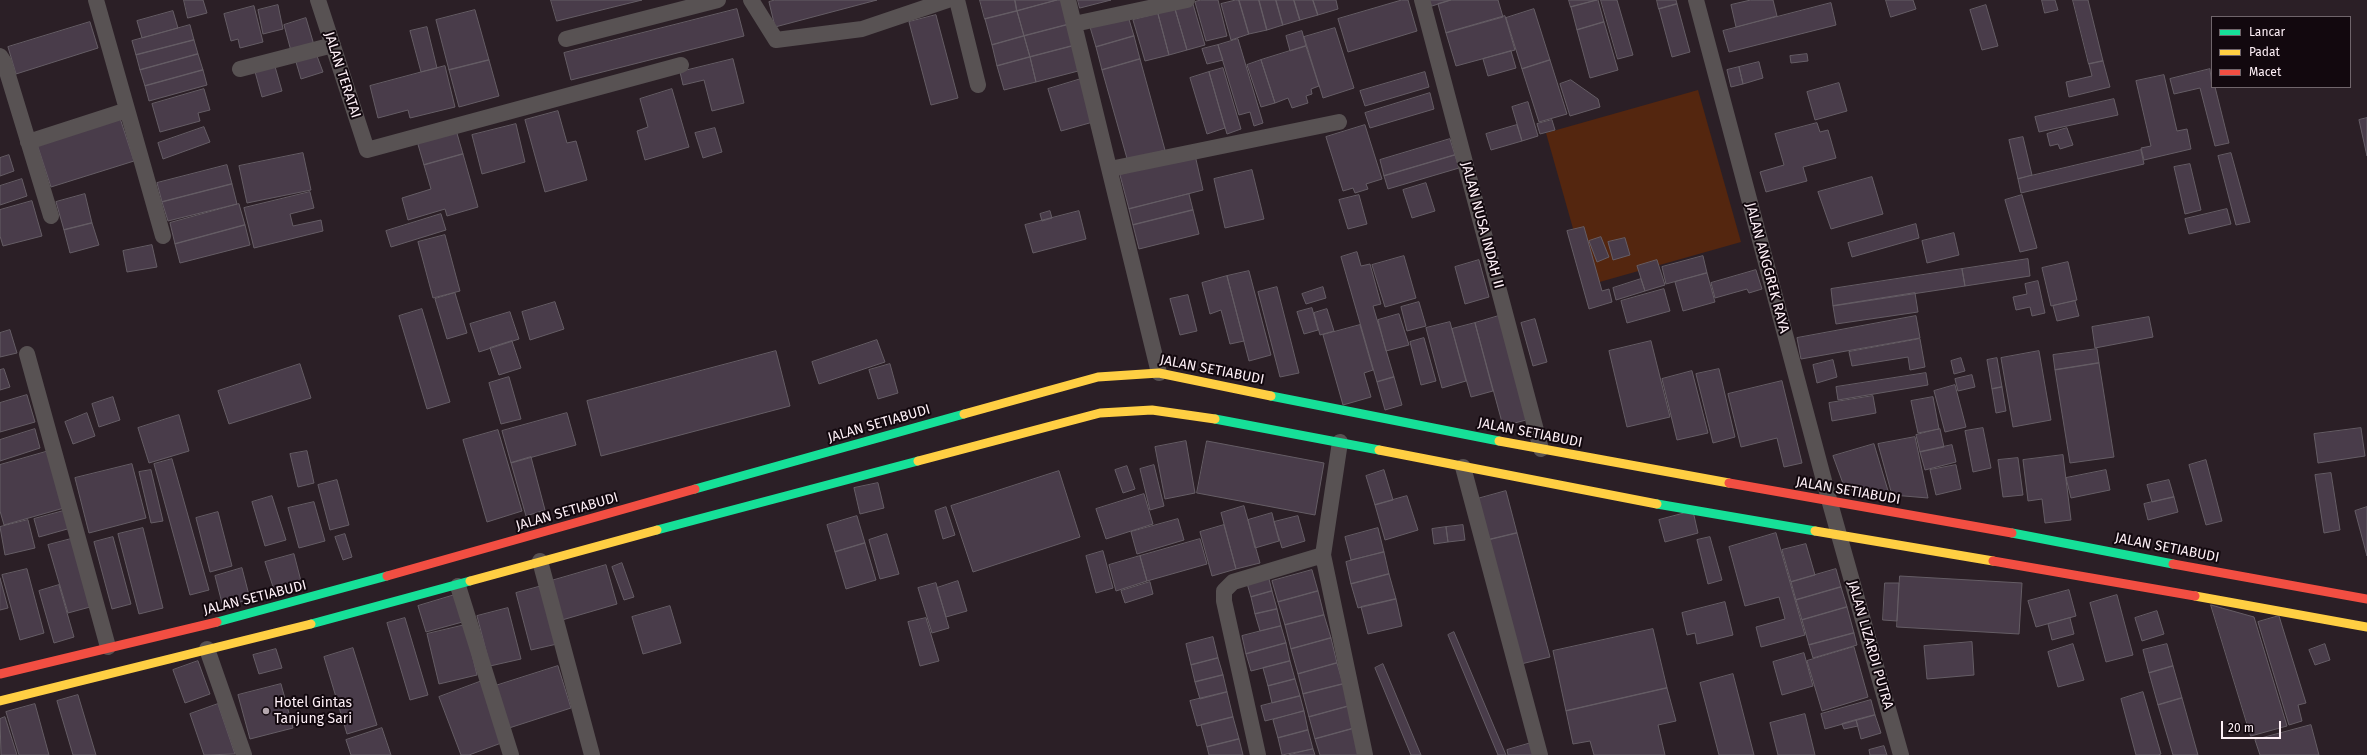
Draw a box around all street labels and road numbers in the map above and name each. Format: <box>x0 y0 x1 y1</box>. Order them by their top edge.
street label: JALAN TERATAI <box>320 30 364 120</box>
street label: JALAN NUSA INDAH II <box>1457 160 1507 290</box>
street label: JALAN ANGGREK RAYA <box>1741 201 1793 335</box>
street label: JALAN SETIABUDI <box>1158 352 1266 388</box>
street label: JALAN SETIABUDI <box>826 401 932 447</box>
street label: JALAN SETIABUDI <box>1476 415 1584 451</box>
street label: JALAN SETIABUDI <box>1794 474 1902 508</box>
street label: JALAN SETIABUDI <box>514 489 620 535</box>
street label: JALAN SETIABUDI <box>2113 530 2221 566</box>
street label: JALAN SETIABUDI <box>202 577 308 619</box>
street label: JALAN LIZARDI PUTRA <box>1844 579 1896 711</box>

